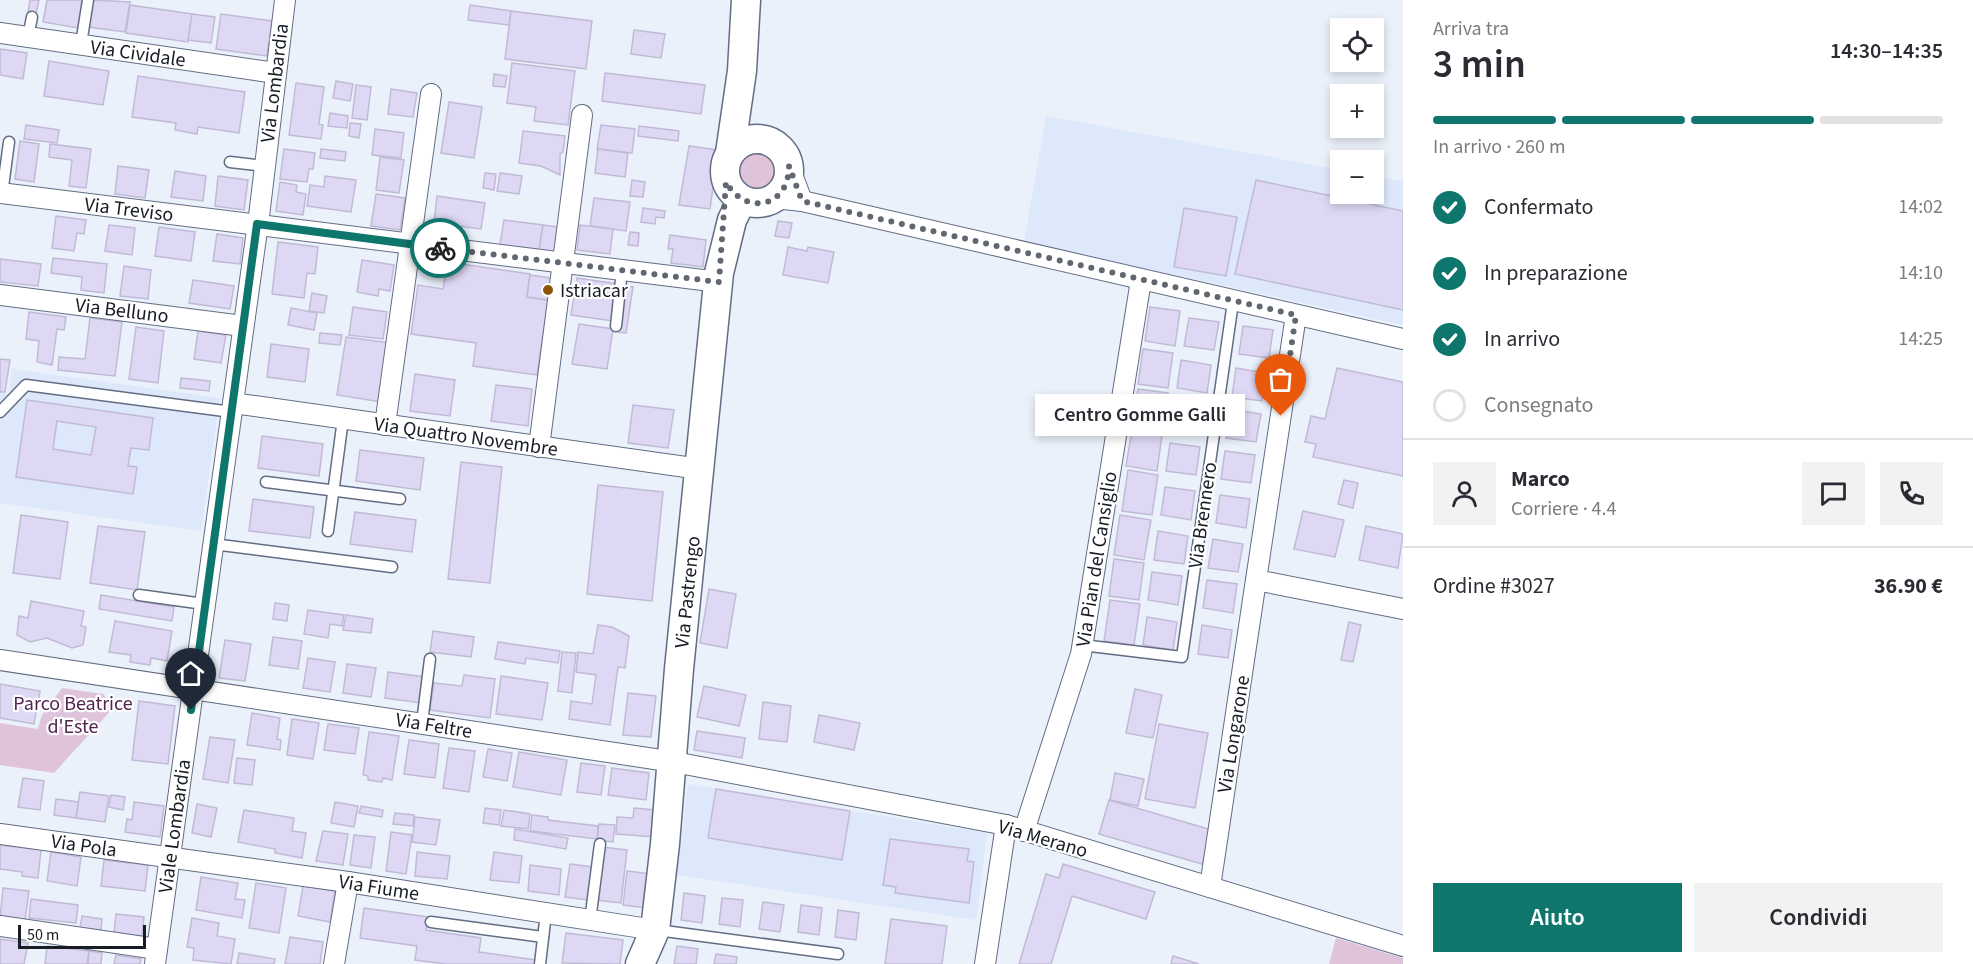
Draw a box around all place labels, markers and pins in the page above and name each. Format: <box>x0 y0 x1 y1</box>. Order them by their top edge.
place label: Istriacar <box>560 277 628 305</box>
marker: Istriacar <box>541 283 555 297</box>
pin <box>1255 354 1306 416</box>
callout: Centro Gomme Galli <box>1035 395 1245 437</box>
pin <box>165 648 216 710</box>

